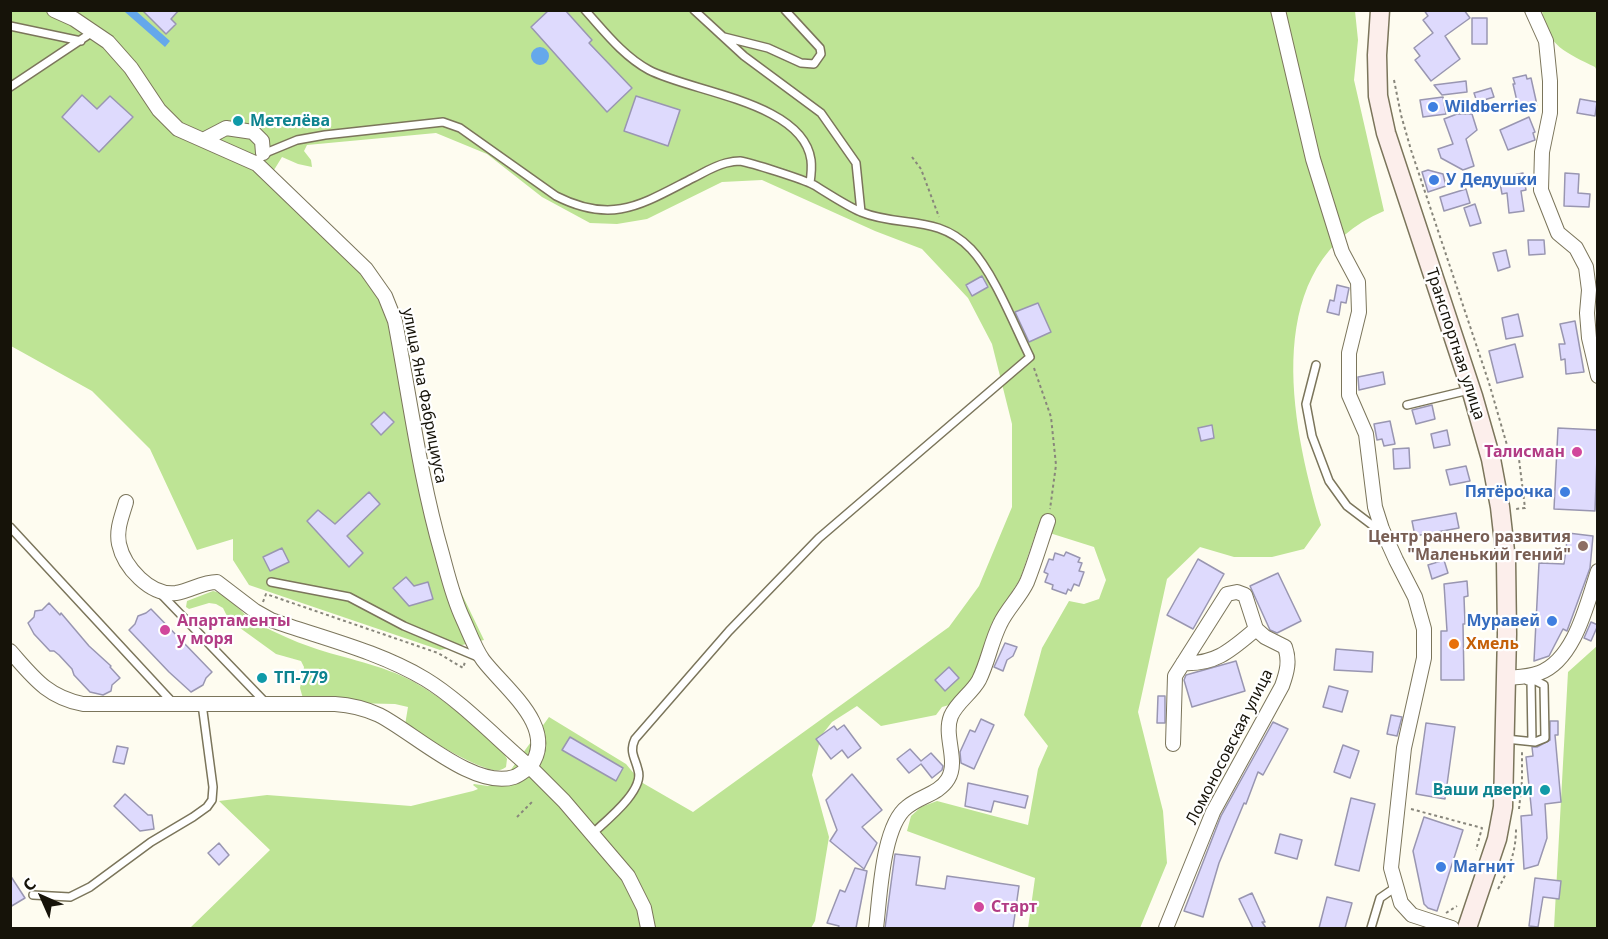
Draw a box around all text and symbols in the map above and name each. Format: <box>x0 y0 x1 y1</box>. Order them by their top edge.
place label: Wildberries <box>1445 97 1536 117</box>
marker: Wildberries <box>1426 100 1440 114</box>
place label: Метелёва <box>250 111 330 131</box>
marker: Метелёва <box>231 114 245 128</box>
place label: У Дедушки <box>1446 170 1537 190</box>
marker: У Дедушки <box>1427 173 1441 187</box>
street label: Транспортная улица <box>1421 266 1489 422</box>
street label: улица Яна Фабрициуса <box>398 307 450 485</box>
place label: Талисман <box>1484 442 1565 462</box>
marker: Талисман <box>1570 445 1584 459</box>
place label: Пятёрочка <box>1465 482 1553 502</box>
marker: Пятёрочка <box>1558 485 1572 499</box>
place label: Центр раннего развития "Маленький гений" <box>1368 527 1571 565</box>
marker: Центр раннего развития "Маленький гений" <box>1576 539 1590 553</box>
place label: Апартаменты у моря <box>177 611 291 649</box>
place label: Муравей <box>1466 611 1540 631</box>
marker: Муравей <box>1545 614 1559 628</box>
marker: Апартаменты у моря <box>158 623 172 637</box>
place label: Хмель <box>1466 634 1519 654</box>
marker: Хмель <box>1447 637 1461 651</box>
street label: Ломоносовская улица <box>1182 666 1278 828</box>
place label: ТП-779 <box>274 668 328 688</box>
marker: ТП-779 <box>255 671 269 685</box>
place label: Ваши двери <box>1433 780 1533 800</box>
marker: Ваши двери <box>1538 783 1552 797</box>
place label: Магнит <box>1453 857 1515 877</box>
marker: Магнит <box>1434 860 1448 874</box>
north arrow <box>12 867 72 927</box>
text: С <box>18 873 41 896</box>
place label: Старт <box>991 897 1037 917</box>
marker: Старт <box>972 900 986 914</box>

